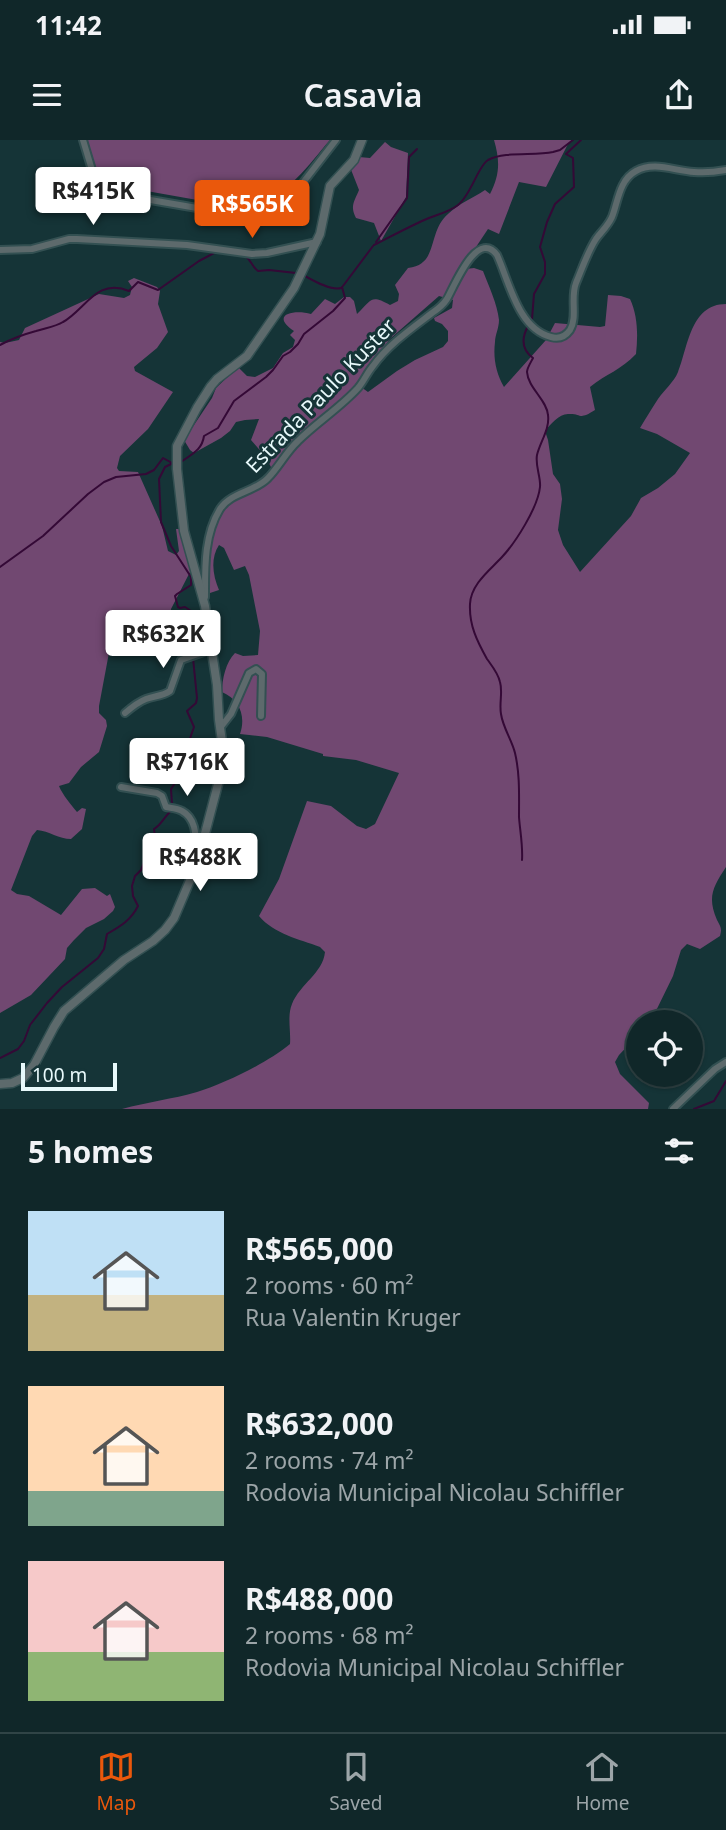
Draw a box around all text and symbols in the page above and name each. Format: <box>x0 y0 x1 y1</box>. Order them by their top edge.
text: 11:42 <box>35 7 102 43</box>
text: Casavia <box>304 73 422 116</box>
icon: menu <box>28 76 66 114</box>
icon: share <box>660 76 698 114</box>
pin: R$415K <box>36 168 150 227</box>
text: R$415K <box>52 174 134 206</box>
pin: R$565K <box>195 181 309 240</box>
text: R$565K <box>211 187 293 219</box>
street label: Estrada Paulo Kuster <box>239 312 402 479</box>
pin: R$632K <box>106 610 220 670</box>
text: R$632K <box>122 617 204 649</box>
pin: R$716K <box>130 738 244 798</box>
text: R$716K <box>146 745 228 777</box>
pin: R$488K <box>143 834 257 893</box>
text: R$488K <box>159 840 241 872</box>
map controls <box>626 1010 703 1087</box>
button: locate <box>626 1010 703 1087</box>
scale bar <box>21 1060 117 1092</box>
text: 100 m <box>32 1062 87 1088</box>
text: 5 homes <box>28 1131 153 1172</box>
icon: filters <box>660 1132 698 1170</box>
text: R$565,000 <box>245 1228 393 1269</box>
icon: home <box>84 1239 168 1323</box>
text: 2 rooms · 60 m² <box>245 1269 414 1301</box>
text: Rua Valentin Kruger <box>245 1301 461 1333</box>
text: R$632,000 <box>245 1403 393 1444</box>
icon: home <box>84 1414 168 1498</box>
text: 2 rooms · 74 m² <box>245 1444 414 1476</box>
text: Rodovia Municipal Nicolau Schiffler <box>245 1476 624 1508</box>
text: R$488,000 <box>245 1578 393 1619</box>
icon: home <box>84 1589 168 1673</box>
text: 2 rooms · 68 m² <box>245 1619 414 1651</box>
text: Rodovia Municipal Nicolau Schiffler <box>245 1651 624 1683</box>
tab: Map <box>97 1748 136 1816</box>
tab: Saved <box>329 1748 382 1816</box>
tab: Home <box>575 1748 629 1816</box>

